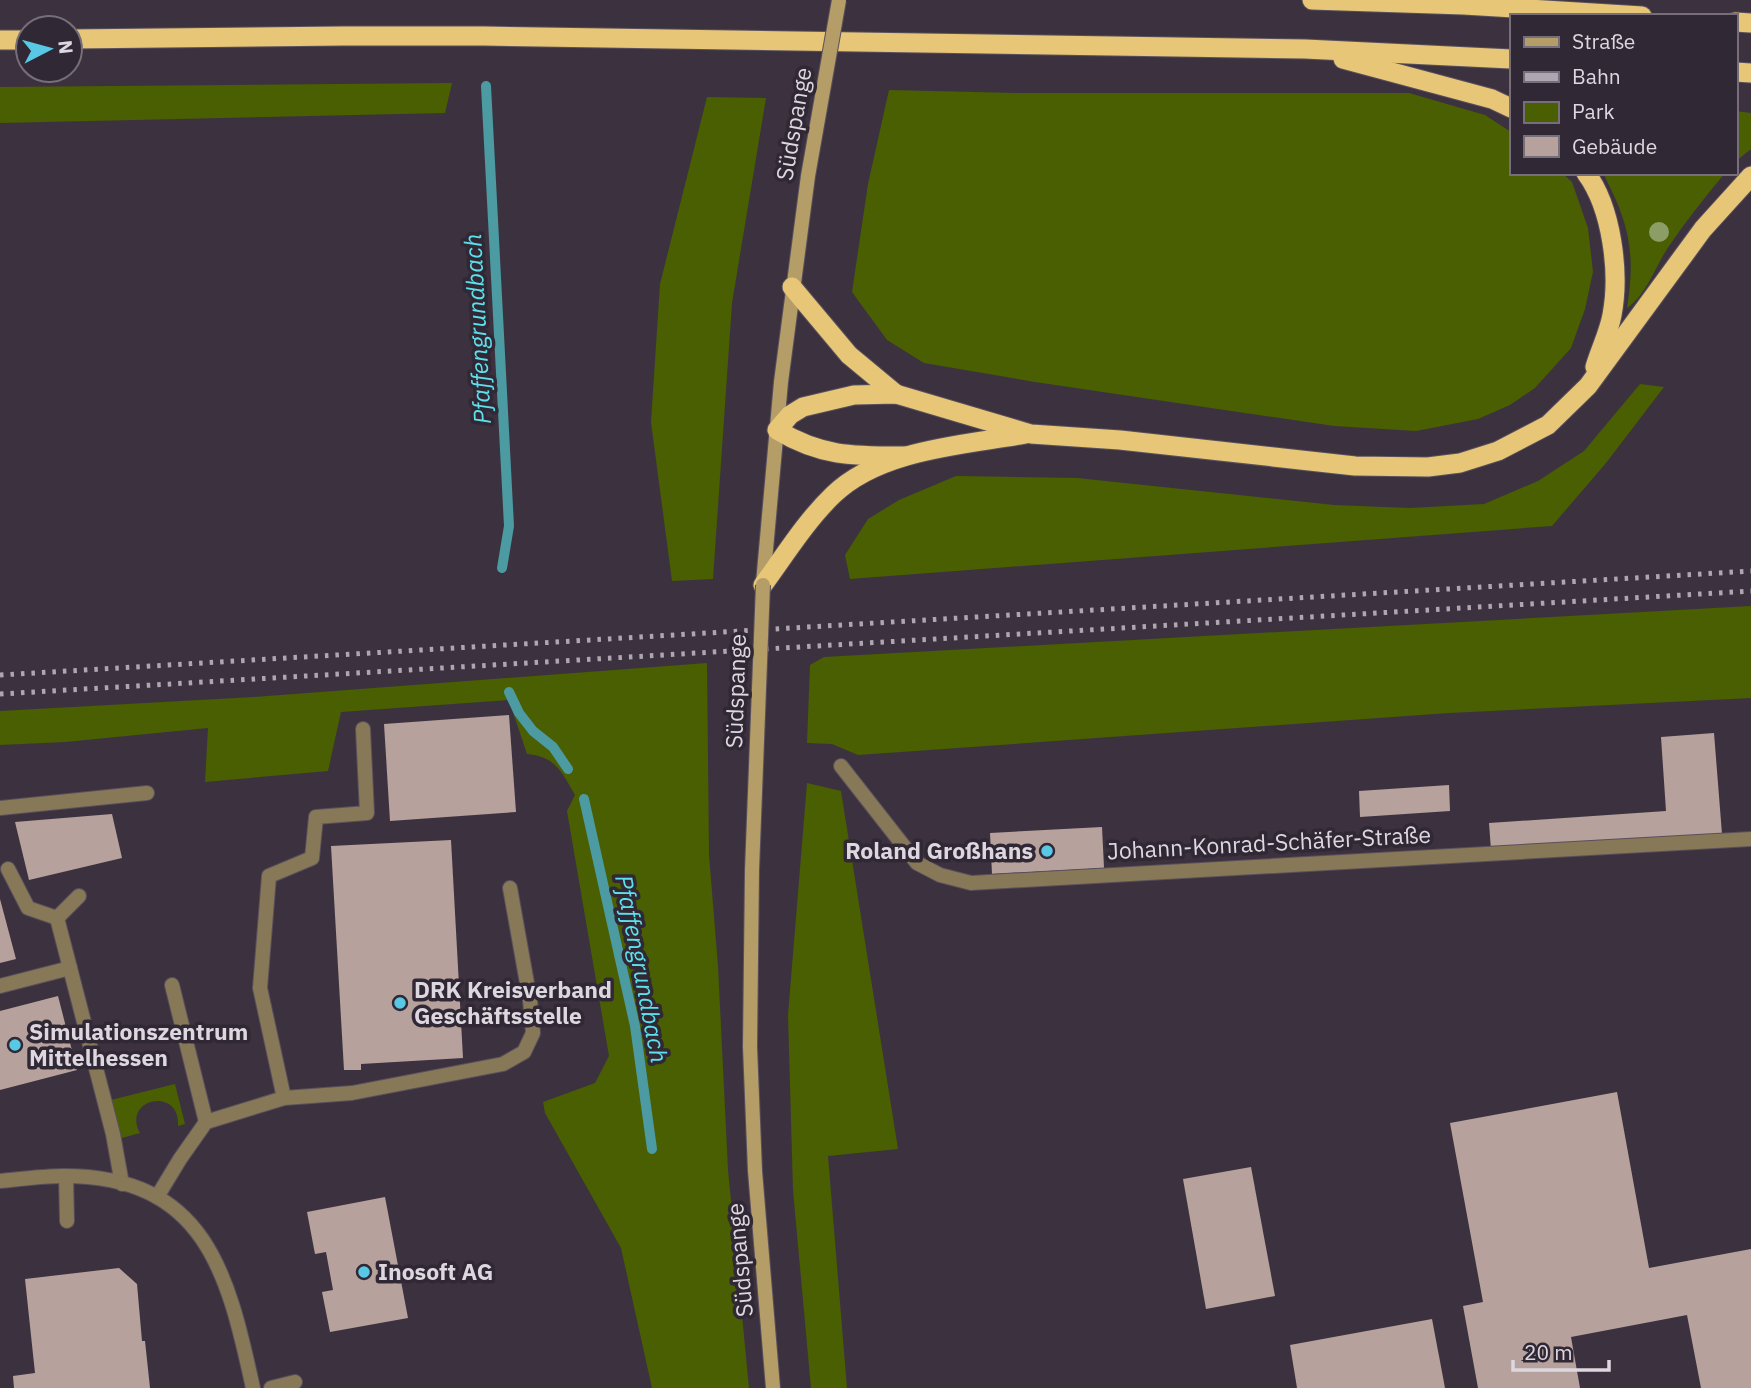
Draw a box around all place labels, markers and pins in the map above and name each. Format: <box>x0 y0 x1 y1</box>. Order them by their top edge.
place label: Roland Großhans <box>845 835 1033 865</box>
marker: Roland Großhans <box>1039 843 1055 859</box>
place label: DRK Kreisverband Geschäftsstelle <box>414 974 612 1030</box>
marker: DRK Kreisverband Geschäftsstelle <box>392 995 408 1011</box>
place label: Simulationszentrum Mittelhessen <box>29 1016 248 1072</box>
marker: Simulationszentrum Mittelhessen <box>7 1037 23 1053</box>
place label: Inosoft AG <box>378 1256 493 1286</box>
marker: Inosoft AG <box>356 1264 372 1280</box>

